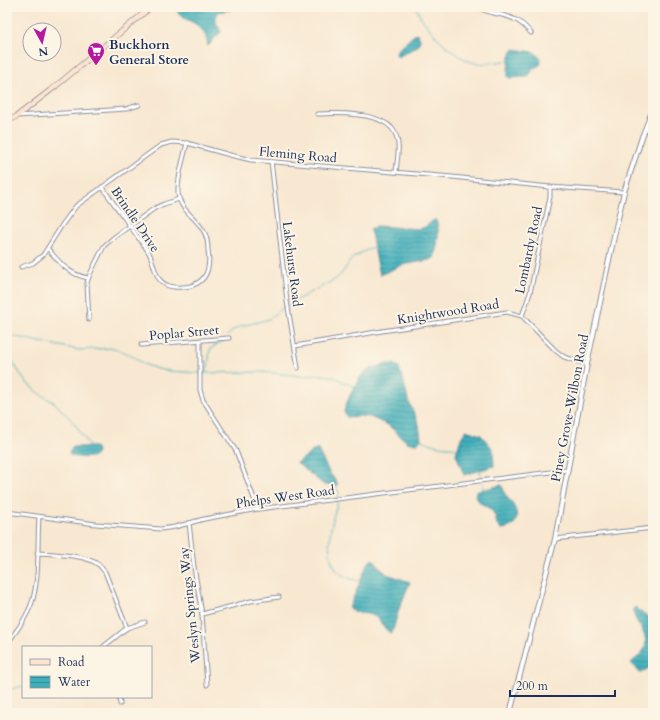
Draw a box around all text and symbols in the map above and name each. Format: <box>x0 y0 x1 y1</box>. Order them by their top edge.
north arrow <box>22 22 62 62</box>
place label: Buckhorn General Store <box>109 36 189 69</box>
supermarket icon: Buckhorn General Store <box>86 41 106 66</box>
text: N <box>37 43 49 60</box>
street label: Fleming Road <box>258 143 338 167</box>
street label: Brindle Drive <box>107 183 164 256</box>
street label: Lombardy Road <box>511 205 547 296</box>
street label: Lakehurst Road <box>278 220 306 308</box>
street label: Knightwood Road <box>396 295 500 329</box>
street label: Poplar Street <box>148 321 220 345</box>
street label: Piney Grove-Wilbon Road <box>547 333 593 484</box>
street label: Phelps West Road <box>235 481 336 513</box>
street label: Weslyn Springs Way <box>175 546 205 665</box>
legend <box>22 646 152 698</box>
text: Road <box>58 654 85 670</box>
scale bar <box>510 672 615 698</box>
text: Water <box>57 674 91 690</box>
text: 200 m <box>516 678 549 694</box>

